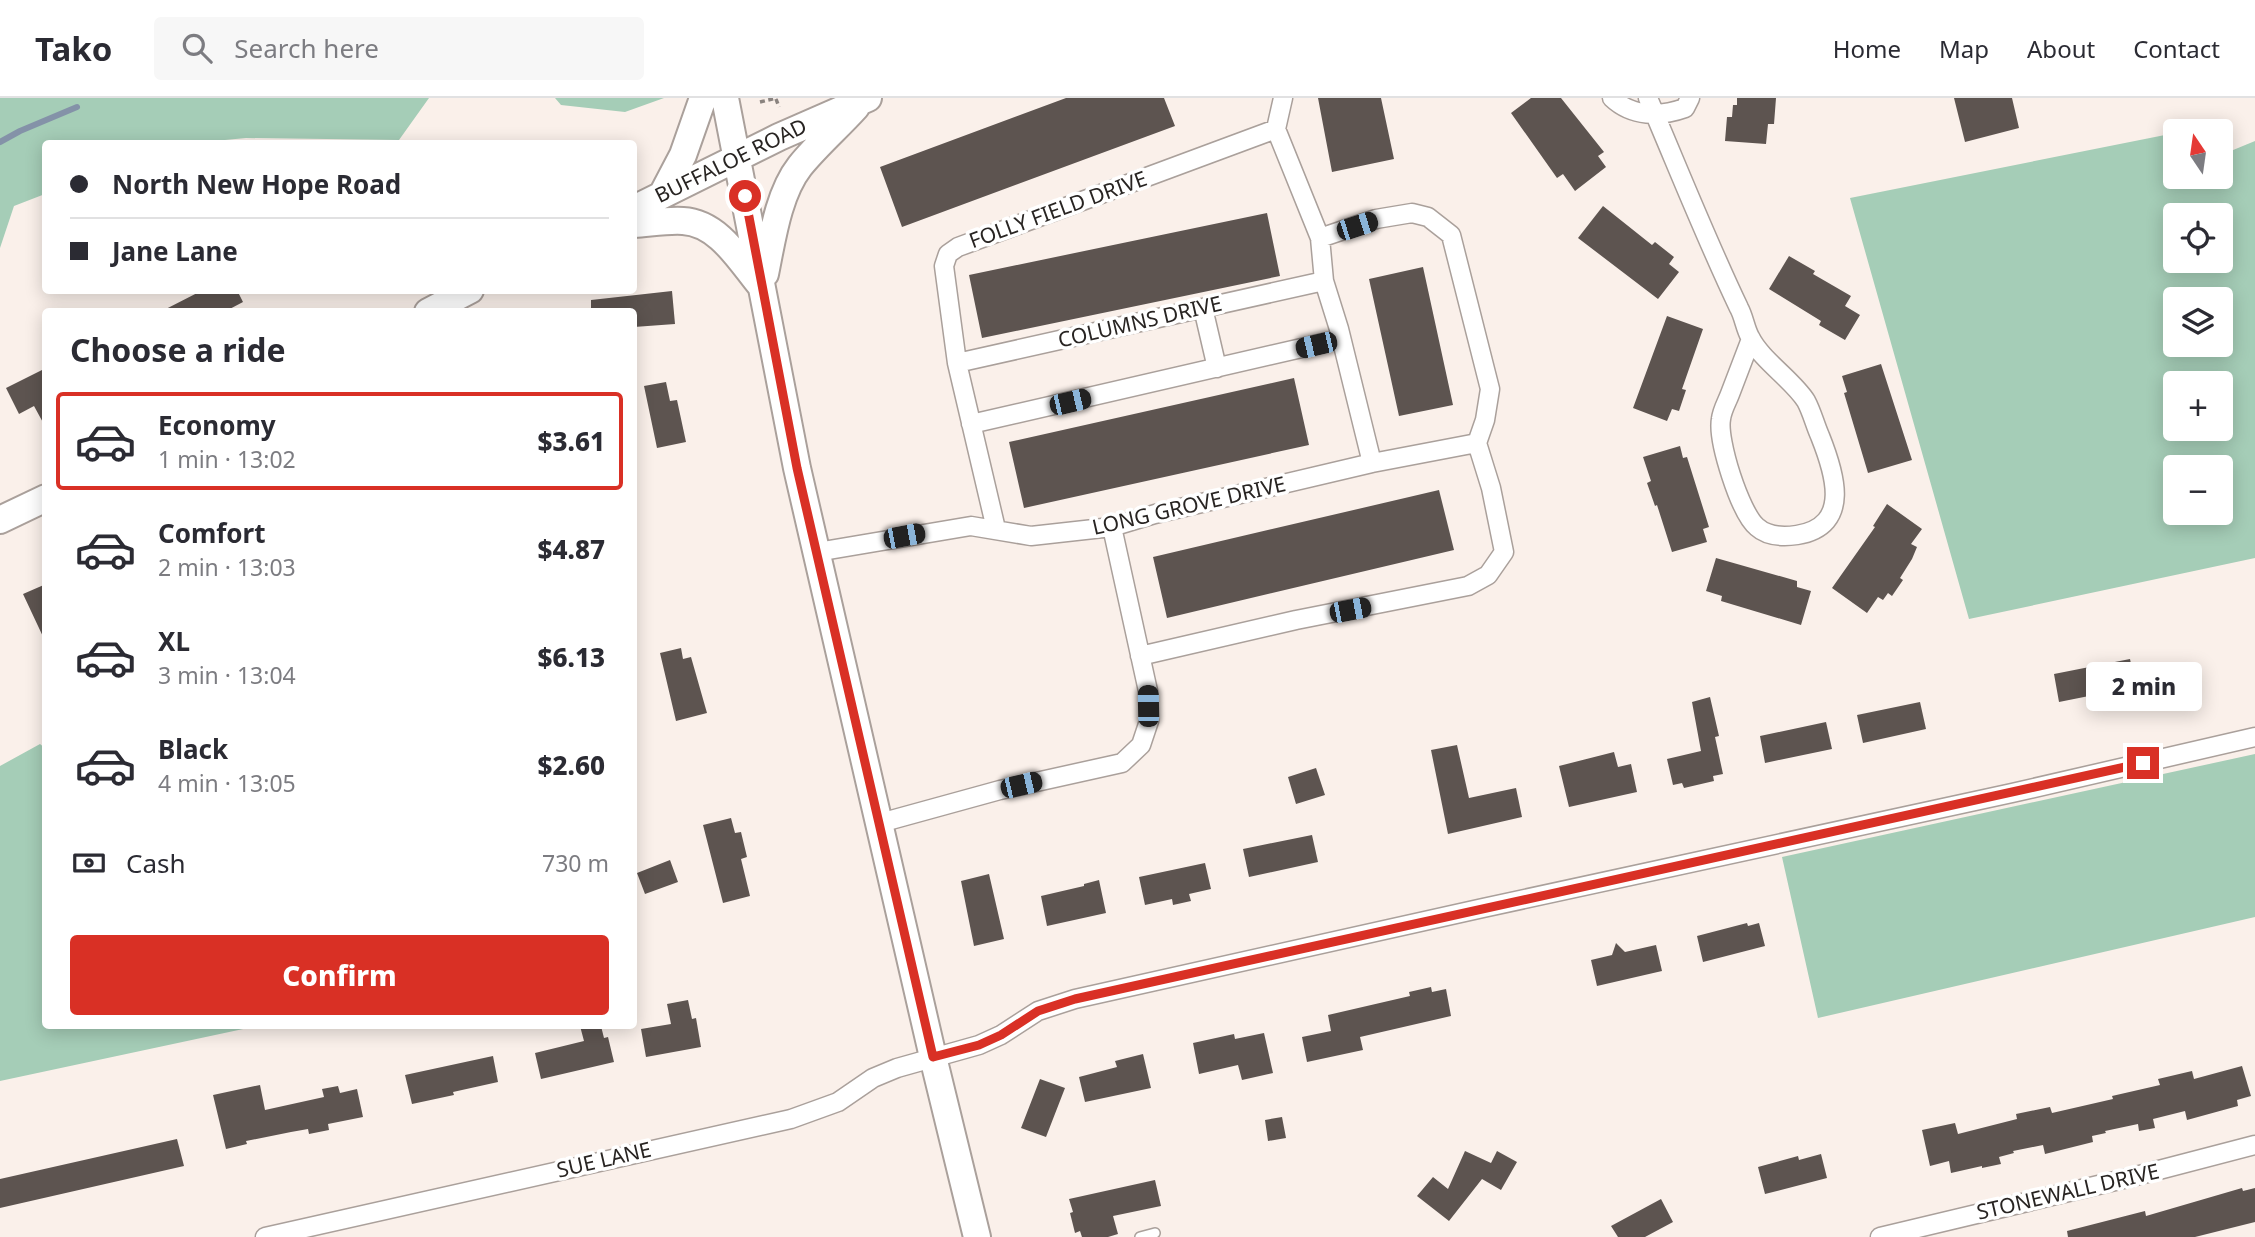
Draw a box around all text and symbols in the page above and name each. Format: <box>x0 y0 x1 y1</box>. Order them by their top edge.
search box <box>154 17 644 80</box>
text: Tako <box>35 26 112 71</box>
icon: search <box>178 29 216 67</box>
text: Search here <box>234 30 379 66</box>
text: Home <box>1833 32 1901 65</box>
text: Map <box>1939 32 1989 65</box>
text: About <box>2027 32 2095 65</box>
text: Contact <box>2133 32 2220 65</box>
street label: BUFFALOE ROAD <box>650 111 811 209</box>
north arrow <box>2163 119 2233 189</box>
map controls <box>2163 119 2233 525</box>
street label: FOLLY FIELD DRIVE <box>965 164 1150 254</box>
text: North New Hope Road <box>112 166 401 202</box>
route start <box>729 180 761 212</box>
button: locate <box>2163 203 2233 273</box>
car <box>1334 210 1381 242</box>
text: Jane Lane <box>112 233 238 269</box>
button: layers <box>2163 287 2233 357</box>
street label: COLUMNS DRIVE <box>1055 289 1224 353</box>
text: Choose a ride <box>70 328 286 371</box>
car <box>1294 330 1339 360</box>
button: + <box>2163 371 2233 441</box>
car <box>1048 387 1093 417</box>
text: Economy <box>158 407 276 443</box>
icon: car <box>74 410 137 473</box>
text: $3.61 <box>538 423 605 459</box>
text: 1 min · 13:02 <box>158 443 296 475</box>
button: − <box>2163 455 2233 525</box>
street label: LONG GROVE DRIVE <box>1089 469 1288 541</box>
text: Comfort <box>158 515 266 551</box>
icon: car <box>74 518 137 581</box>
car <box>882 522 927 550</box>
text: $4.87 <box>538 531 605 567</box>
text: 2 min · 13:03 <box>158 551 296 583</box>
car <box>1328 596 1373 624</box>
text: XL <box>158 623 190 659</box>
icon: car <box>74 626 137 689</box>
text: $6.13 <box>538 639 605 675</box>
text: 3 min · 13:04 <box>158 659 296 691</box>
callout: 2 min <box>2085 662 2201 710</box>
text: 2 min <box>2112 670 2176 702</box>
car <box>1138 685 1159 727</box>
text: Black <box>158 731 228 767</box>
icon: car <box>74 734 137 797</box>
text: $2.60 <box>538 747 605 783</box>
route end <box>2127 747 2159 779</box>
text: 4 min · 13:05 <box>158 767 296 799</box>
car <box>999 770 1044 800</box>
icon: cash <box>70 844 108 882</box>
text: Cash <box>126 845 186 881</box>
text: 730 m <box>542 847 609 879</box>
button: Confirm <box>70 935 609 1015</box>
street label: SUE LANE <box>554 1135 654 1183</box>
street label: STONEWALL DRIVE <box>1974 1156 2162 1226</box>

